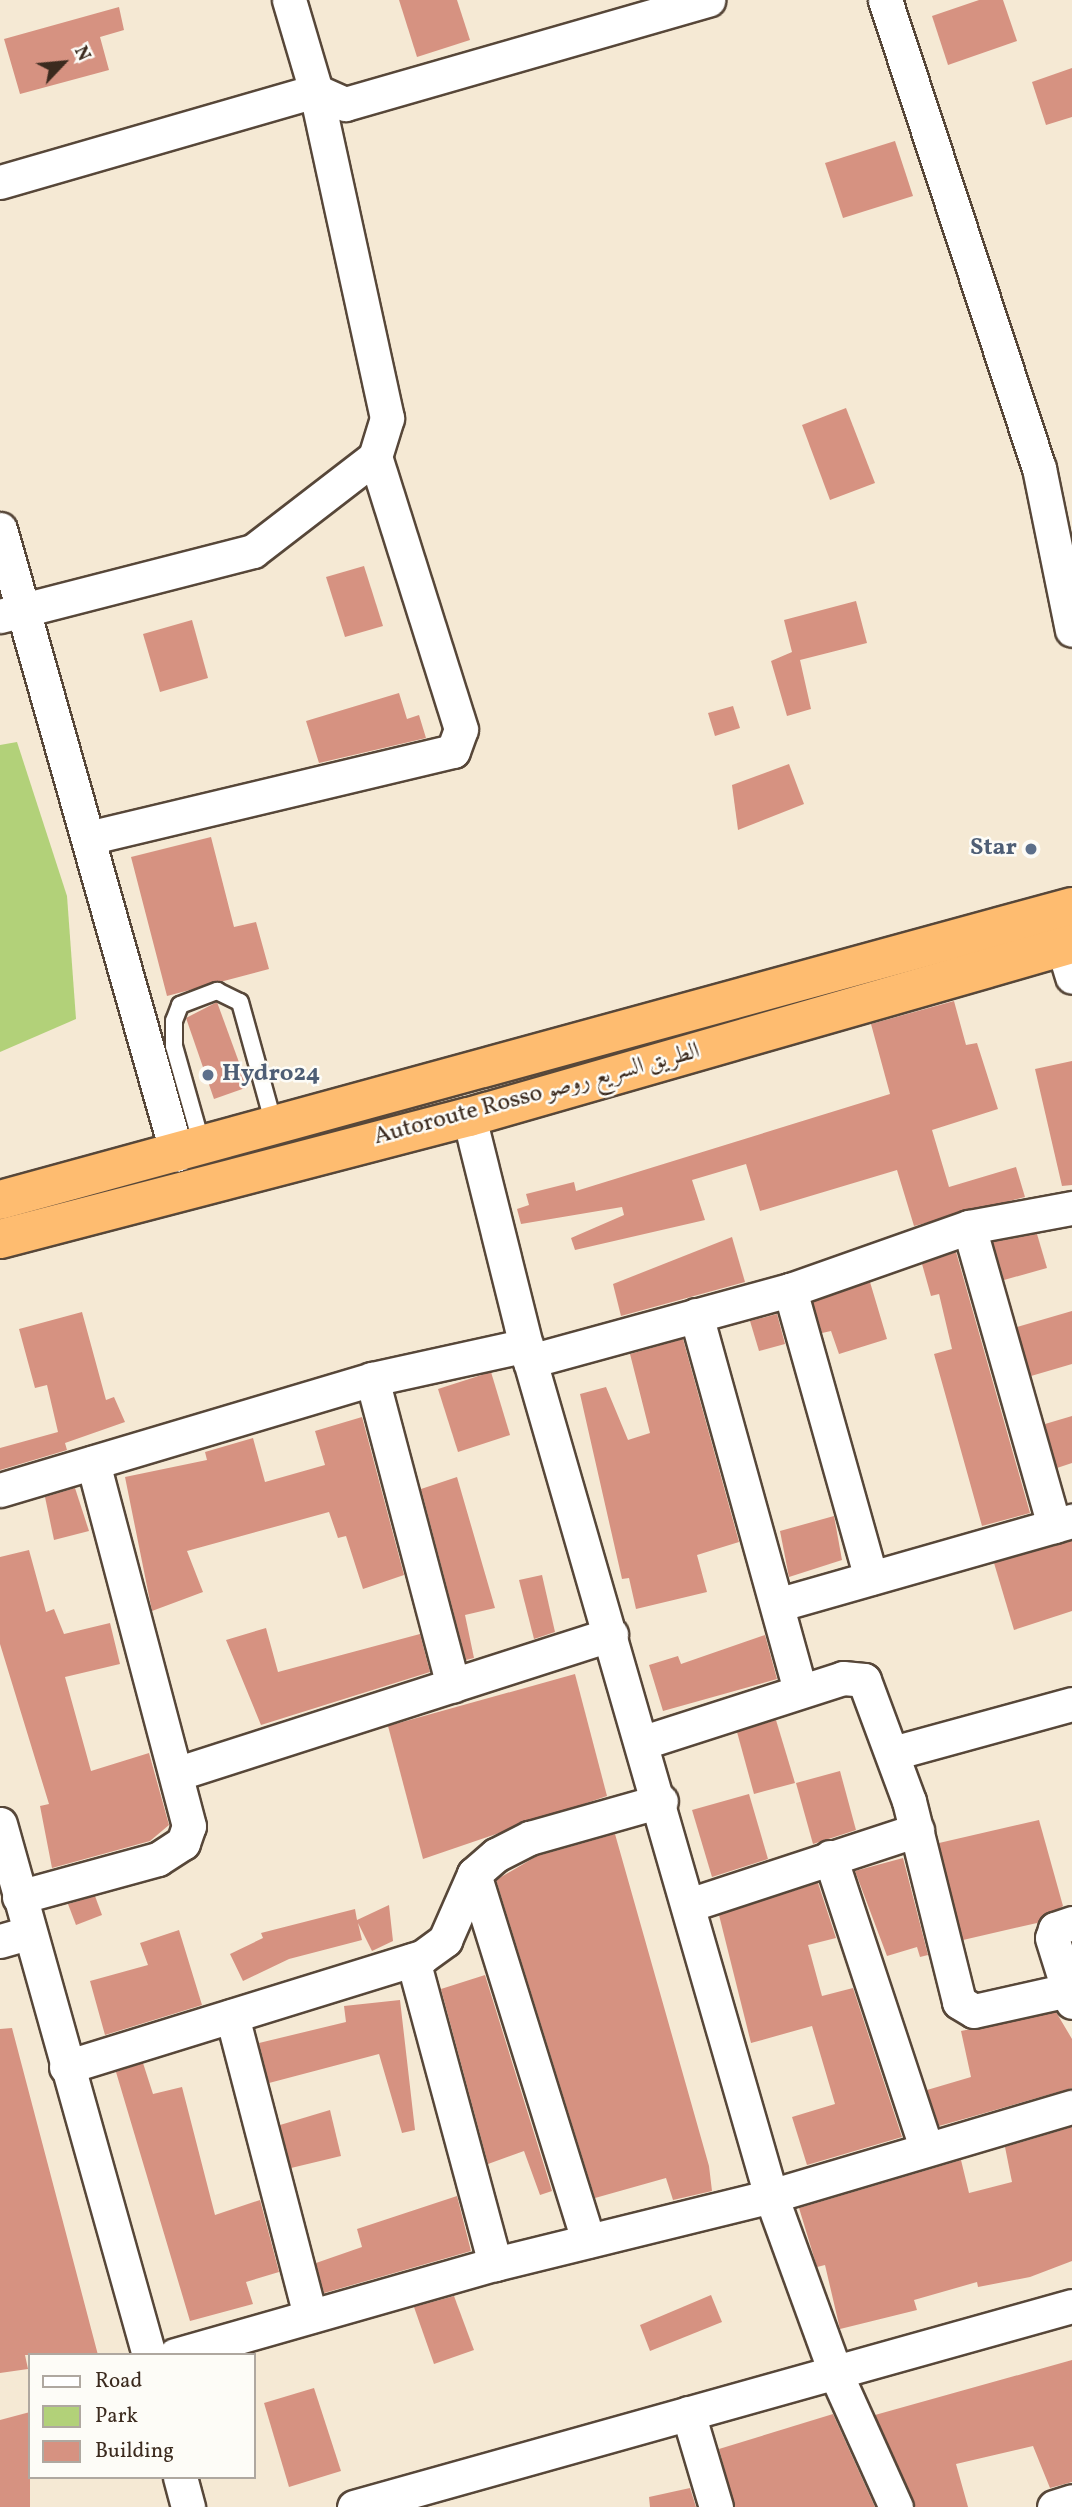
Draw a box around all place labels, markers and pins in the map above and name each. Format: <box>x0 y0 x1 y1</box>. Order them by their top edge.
place label: Star <box>970 835 1017 863</box>
marker: Star <box>1023 841 1039 857</box>
place label: Hydro24 <box>222 1061 320 1089</box>
marker: Hydro24 <box>200 1067 216 1083</box>

